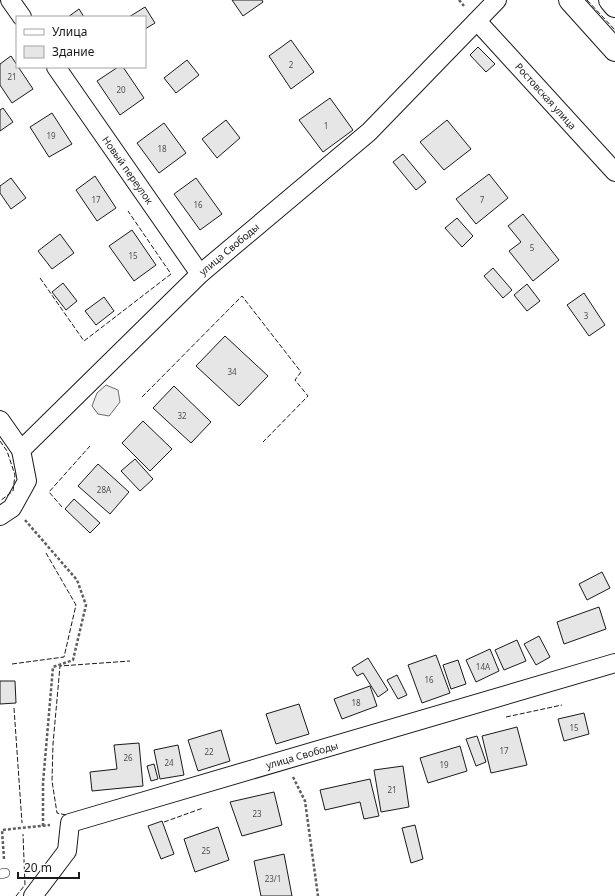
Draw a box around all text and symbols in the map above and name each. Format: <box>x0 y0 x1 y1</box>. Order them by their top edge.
legend <box>16 16 146 68</box>
text: Улица <box>52 23 87 40</box>
text: Здание <box>52 43 95 60</box>
house number: 2 <box>289 59 294 70</box>
street label: Ростовская улица <box>512 60 580 132</box>
house number: 21 <box>7 71 17 82</box>
house number: 20 <box>116 84 126 95</box>
house number: 1 <box>324 120 328 131</box>
house number: 19 <box>46 130 56 141</box>
street label: Новый переулок <box>99 133 157 207</box>
house number: 18 <box>157 143 167 154</box>
house number: 17 <box>91 194 101 205</box>
house number: 7 <box>480 194 485 205</box>
house number: 16 <box>193 199 203 210</box>
street label: улица Свободы <box>196 220 262 278</box>
house number: 5 <box>530 242 535 253</box>
house number: 15 <box>128 250 138 261</box>
house number: 3 <box>584 310 589 321</box>
house number: 34 <box>227 366 237 377</box>
house number: 32 <box>177 410 187 421</box>
house number: 28А <box>97 484 112 495</box>
house number: 14А <box>476 661 491 672</box>
house number: 16 <box>424 674 434 685</box>
house number: 18 <box>351 697 361 708</box>
house number: 15 <box>569 722 579 733</box>
street label: улица Свободы <box>264 738 340 772</box>
house number: 17 <box>499 745 509 756</box>
house number: 22 <box>204 746 214 757</box>
house number: 26 <box>123 752 133 763</box>
house number: 24 <box>164 757 174 768</box>
house number: 19 <box>439 759 449 770</box>
house number: 21 <box>387 784 397 795</box>
house number: 23 <box>252 808 262 819</box>
house number: 25 <box>201 845 211 856</box>
scale bar <box>18 854 79 880</box>
text: 20 m <box>24 859 52 876</box>
house number: 23/1 <box>265 873 281 884</box>

